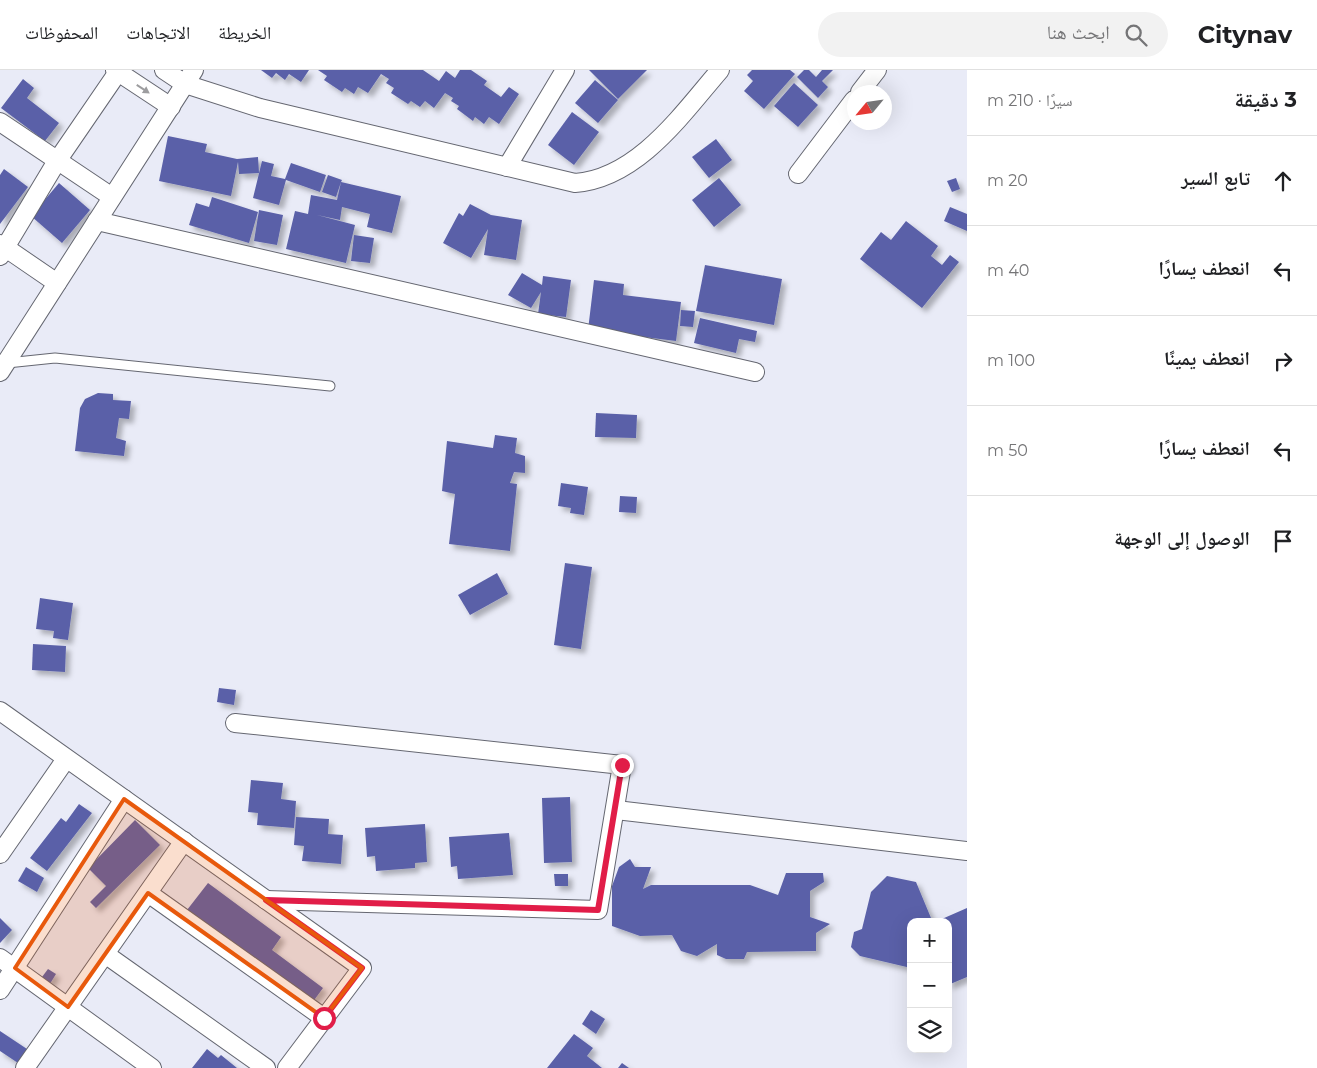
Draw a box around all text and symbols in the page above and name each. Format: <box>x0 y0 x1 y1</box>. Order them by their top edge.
search box <box>818 12 1168 57</box>
text: Citynav <box>1198 20 1292 49</box>
text: ابحث هنا <box>1047 21 1110 44</box>
icon: search <box>1122 21 1150 49</box>
text: المحفوظات <box>25 22 98 44</box>
text: الاتجاهات <box>126 22 190 44</box>
text: الخريطة <box>218 22 271 44</box>
one-way arrow <box>136 84 149 93</box>
north arrow <box>847 85 892 130</box>
text: 3 دقيقة <box>1235 87 1297 112</box>
text: سيرًا · 210 m <box>987 91 1073 110</box>
text: تابع السير <box>1181 167 1250 190</box>
icon: ahead <box>1269 167 1297 195</box>
text: 20 m <box>987 171 1028 190</box>
text: انعطف يسارًا <box>1158 257 1250 280</box>
icon: left <box>1269 257 1297 285</box>
text: 40 m <box>987 261 1029 280</box>
text: انعطف يمينًا <box>1164 347 1250 370</box>
icon: right <box>1269 347 1297 375</box>
text: 100 m <box>987 351 1035 370</box>
text: انعطف يسارًا <box>1158 437 1250 460</box>
icon: left <box>1269 437 1297 465</box>
text: 50 m <box>987 441 1028 460</box>
text: الوصول إلى الوجهة <box>1114 527 1250 550</box>
icon: arrive <box>1269 527 1297 555</box>
route end <box>611 754 634 777</box>
map controls <box>907 918 952 1053</box>
button: + <box>907 918 952 963</box>
button: − <box>907 963 952 1008</box>
route start <box>313 1007 336 1030</box>
button: layers <box>907 1008 952 1053</box>

